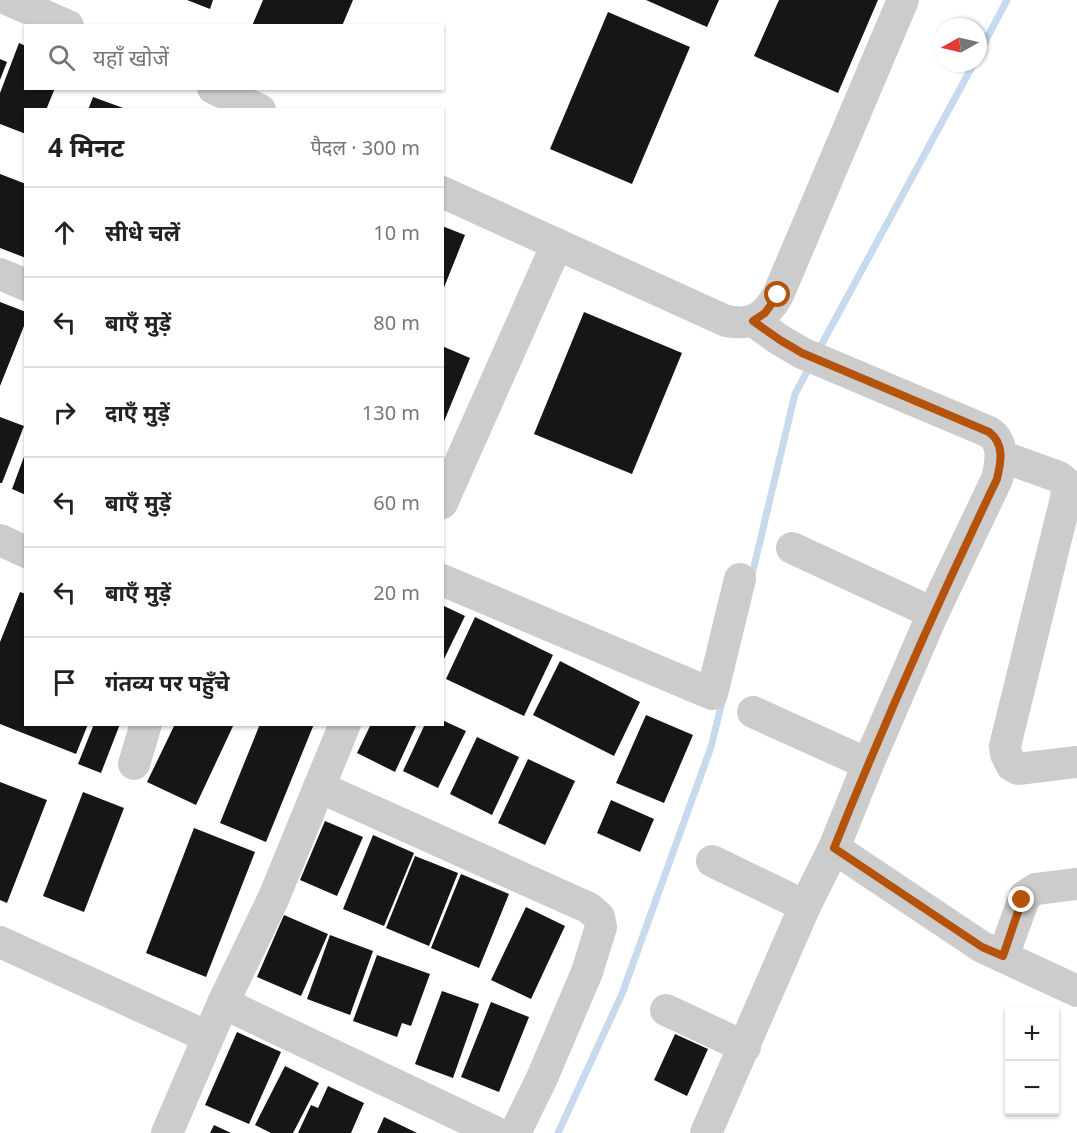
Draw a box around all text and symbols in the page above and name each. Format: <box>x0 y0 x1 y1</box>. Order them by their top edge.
north arrow <box>933 18 987 72</box>
search box <box>24 24 444 90</box>
icon: search <box>45 41 78 74</box>
text: यहाँ खोजें <box>93 42 169 72</box>
text: 4 मिनट <box>48 129 124 165</box>
text: पैदल · 300 m <box>310 134 420 161</box>
icon: ahead <box>48 216 81 249</box>
text: सीधे चलें <box>105 217 180 247</box>
text: 10 m <box>373 219 420 246</box>
route start <box>764 281 790 307</box>
icon: left <box>48 306 81 339</box>
text: बाएँ मुड़ें <box>105 307 171 337</box>
text: 80 m <box>373 309 420 336</box>
icon: right <box>48 396 81 429</box>
text: दाएँ मुड़ें <box>105 397 170 427</box>
text: 130 m <box>362 399 420 426</box>
icon: left <box>48 486 81 519</box>
text: बाएँ मुड़ें <box>105 487 171 517</box>
text: 60 m <box>373 489 420 516</box>
icon: left <box>48 576 81 609</box>
text: बाएँ मुड़ें <box>105 577 171 607</box>
text: 20 m <box>373 579 420 606</box>
icon: arrive <box>48 666 81 699</box>
text: गंतव्य पर पहुँचे <box>105 667 230 697</box>
route end <box>1008 886 1034 912</box>
map controls <box>1005 1007 1059 1115</box>
button: + <box>1005 1007 1059 1061</box>
button: − <box>1005 1061 1059 1115</box>

